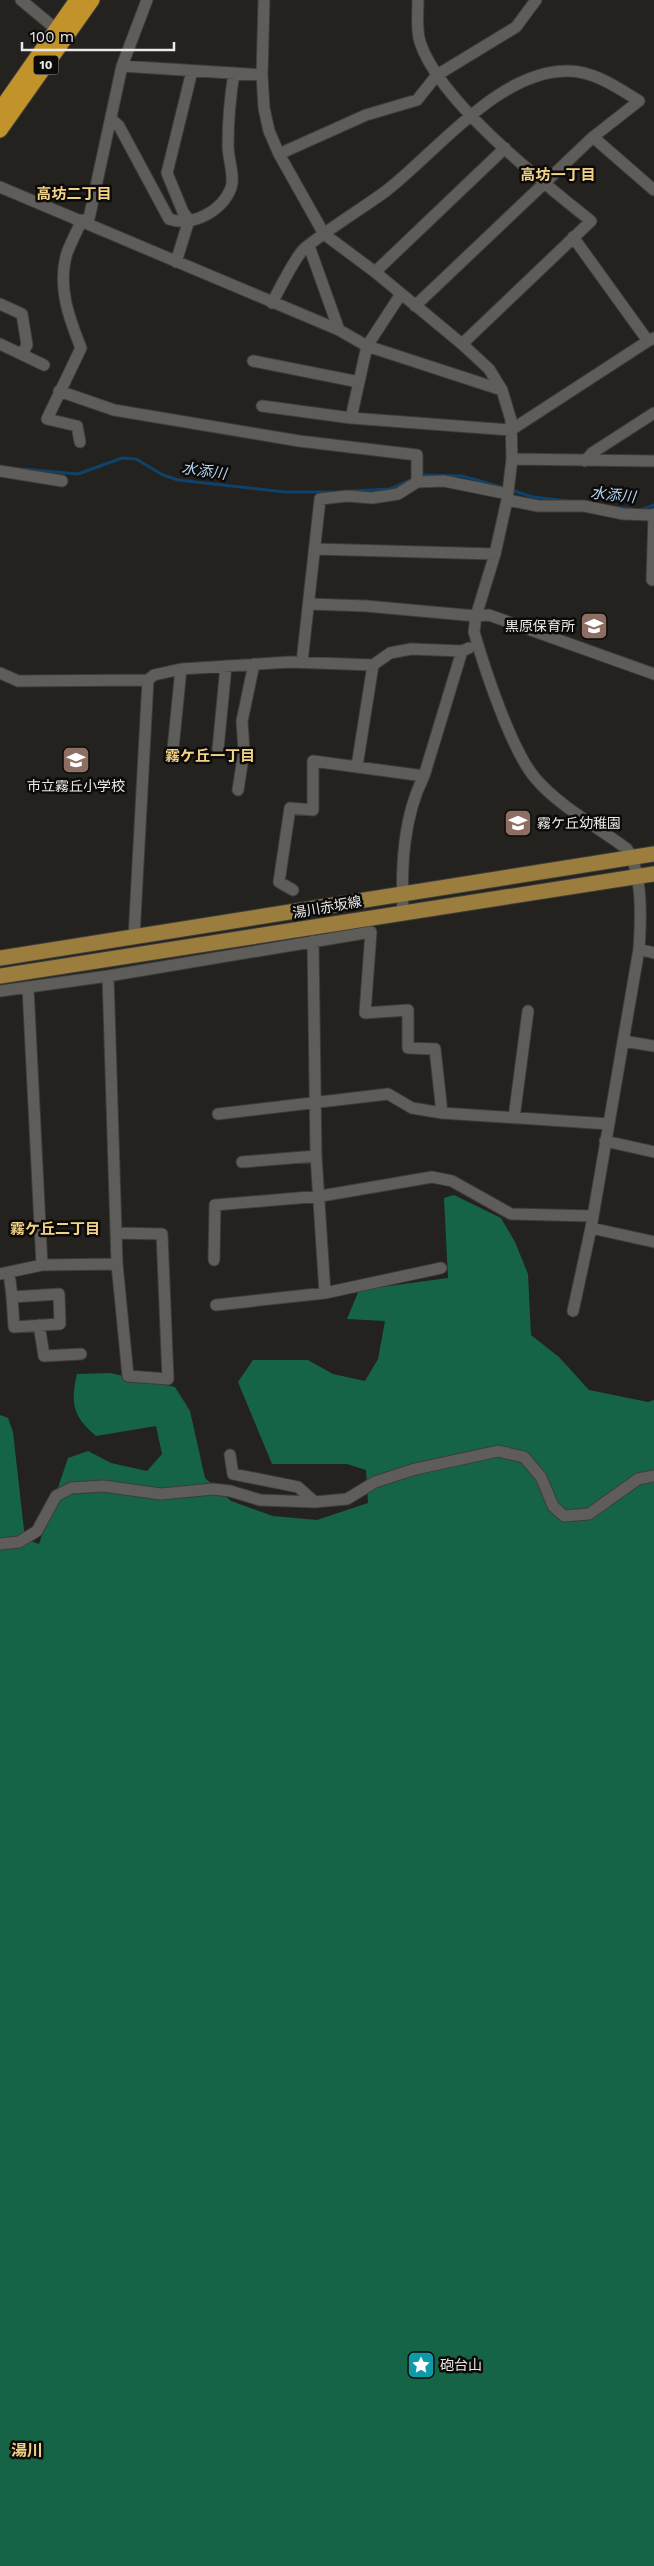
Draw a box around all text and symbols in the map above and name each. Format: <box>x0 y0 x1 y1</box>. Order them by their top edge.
scale bar <box>22 20 175 52</box>
text: 100 m <box>30 28 74 46</box>
road number: 10 <box>34 56 58 74</box>
district label: 高坊一丁目 <box>520 166 596 184</box>
district label: 高坊二丁目 <box>36 185 112 203</box>
water label: 水添川 <box>180 459 230 483</box>
water label: 水添川 <box>590 484 638 507</box>
school or university icon: 黒原保育所 <box>579 611 609 641</box>
place label: 黒原保育所 <box>505 618 575 634</box>
school or university icon: 市立霧丘小学校 <box>61 745 91 775</box>
district label: 霧ケ丘一丁目 <box>165 747 255 765</box>
place label: 市立霧丘小学校 <box>27 778 125 794</box>
school or university icon: 霧ケ丘幼稚園 <box>503 808 533 838</box>
place label: 霧ケ丘幼稚園 <box>537 815 621 831</box>
street label: 湯川赤坂線 <box>291 893 363 921</box>
district label: 霧ケ丘二丁目 <box>10 1220 100 1238</box>
place icon: 砲台山 <box>406 2350 436 2380</box>
place label: 砲台山 <box>440 2357 482 2373</box>
district label: 湯川 <box>11 2441 43 2460</box>

